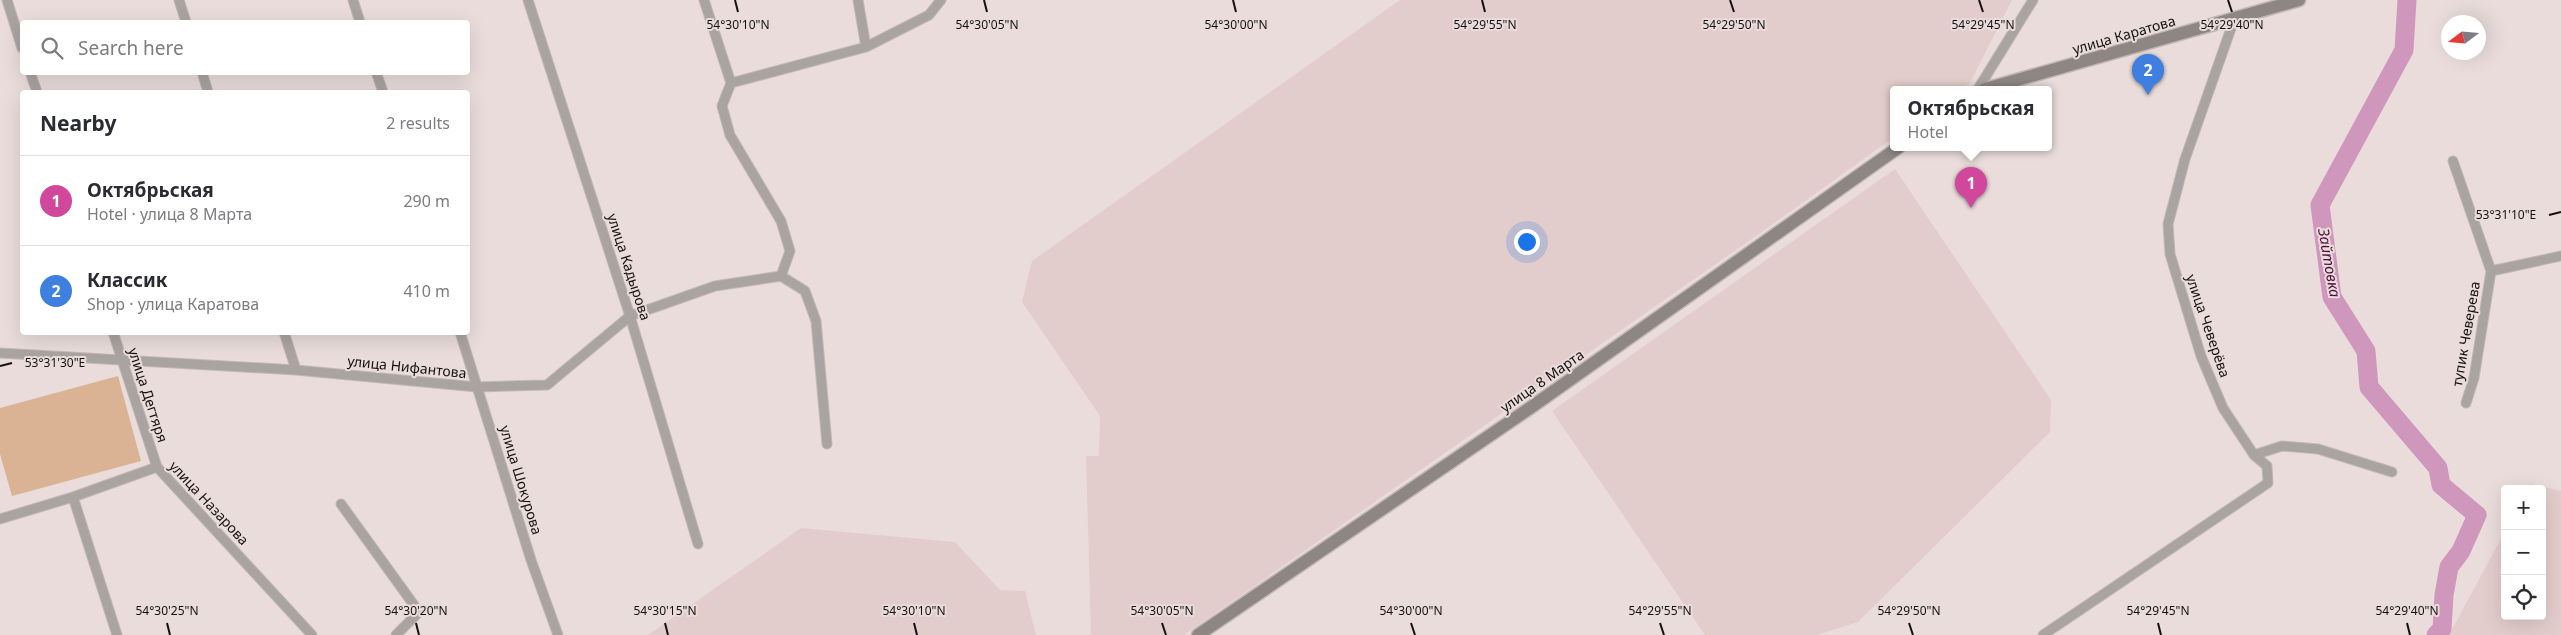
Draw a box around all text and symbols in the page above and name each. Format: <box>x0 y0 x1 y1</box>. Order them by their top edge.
street label: улица Каратова <box>2070 11 2178 58</box>
north arrow <box>2441 15 2486 60</box>
text: 54°30'10"N <box>706 16 770 33</box>
text: 54°30'05"N <box>955 16 1019 33</box>
text: 54°30'00"N <box>1204 16 1268 33</box>
text: 54°29'55"N <box>1453 16 1517 33</box>
text: 54°29'50"N <box>1702 16 1766 33</box>
text: 54°29'45"N <box>1951 16 2015 33</box>
text: 54°29'40"N <box>2200 16 2264 33</box>
search box <box>20 20 470 75</box>
icon: search <box>38 34 66 62</box>
text: Search here <box>78 35 184 61</box>
pin: 2 <box>2132 54 2164 95</box>
popup <box>1890 86 2052 151</box>
text: Октябрьская <box>1908 95 2034 121</box>
text: Nearby <box>40 109 116 137</box>
text: 2 results <box>386 112 450 134</box>
text: Hotel <box>1908 121 1948 143</box>
pin: 1 <box>1955 167 1987 208</box>
text: Октябрьская <box>87 177 214 203</box>
text: 1 <box>51 190 61 212</box>
text: 290 m <box>403 190 450 212</box>
text: Hotel · улица 8 Марта <box>87 203 252 225</box>
text: 53°31'10"E <box>2476 206 2536 223</box>
street label: улица Кадырова <box>603 211 656 323</box>
water label: Зайтовка <box>2314 226 2346 299</box>
your location <box>1514 229 1540 255</box>
text: Классик <box>87 267 168 293</box>
street label: улица Чеверёва <box>2182 272 2235 380</box>
text: 2 <box>51 280 61 302</box>
text: 410 m <box>403 280 450 302</box>
street label: тупик Чеверева <box>2447 280 2484 388</box>
text: Shop · улица Каратова <box>87 293 259 315</box>
street label: улица Дегтяря <box>124 345 173 445</box>
street label: улица 8 Марта <box>1496 345 1587 417</box>
street label: улица Нифантова <box>347 351 467 382</box>
text: 53°31'30"E <box>25 354 85 371</box>
street label: улица Шокурова <box>496 423 547 537</box>
street label: улица Назарова <box>165 456 253 549</box>
map controls <box>2501 485 2546 620</box>
button: + <box>2501 485 2546 530</box>
button: − <box>2501 530 2546 575</box>
button: locate <box>2501 575 2546 620</box>
text: 54°30'25"N <box>135 602 199 619</box>
text: 54°30'20"N <box>384 602 448 619</box>
text: 54°30'15"N <box>633 602 697 619</box>
text: 54°30'10"N <box>882 602 946 619</box>
text: 54°30'05"N <box>1130 602 1194 619</box>
text: 54°30'00"N <box>1379 602 1443 619</box>
text: 54°29'55"N <box>1628 602 1692 619</box>
text: 54°29'50"N <box>1877 602 1941 619</box>
text: 54°29'45"N <box>2126 602 2190 619</box>
text: 54°29'40"N <box>2375 602 2439 619</box>

